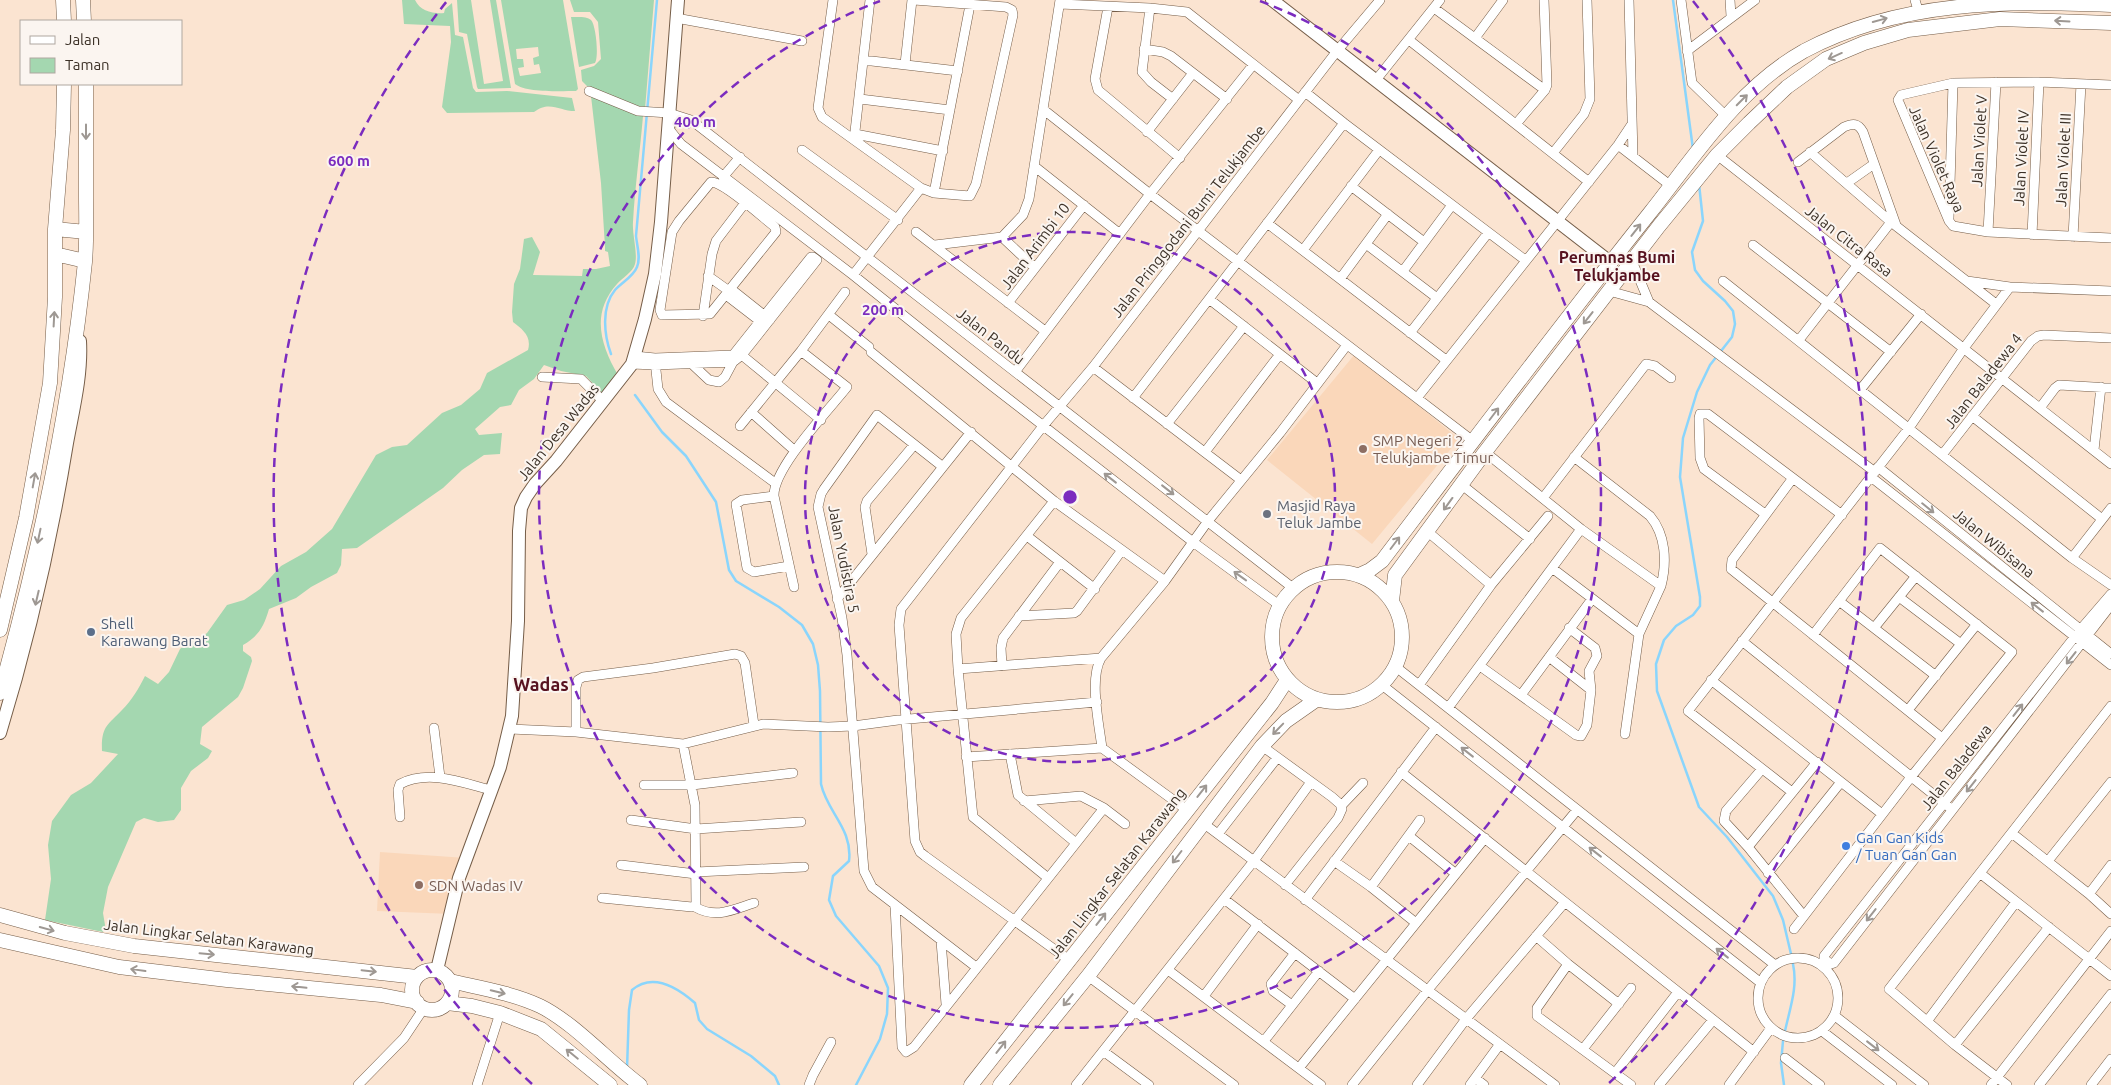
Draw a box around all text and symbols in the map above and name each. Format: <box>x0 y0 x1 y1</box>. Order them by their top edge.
one-way arrow <box>1872 15 1888 24</box>
one-way arrow <box>2055 16 2071 25</box>
legend <box>20 20 182 85</box>
text: Jalan <box>65 31 100 48</box>
one-way arrow <box>1828 51 1843 61</box>
text: Taman <box>65 56 110 73</box>
street label: Jalan Violet V <box>1968 94 1990 188</box>
one-way arrow <box>1735 95 1747 107</box>
street label: Jalan Violet Raya <box>1906 103 1968 215</box>
street label: Jalan Violet IV <box>2010 109 2032 206</box>
street label: Jalan Violet III <box>2052 112 2074 208</box>
text: 400 m <box>674 113 716 130</box>
street label: Jalan Pringgodani Bumi Telukjambe <box>1108 122 1268 320</box>
one-way arrow <box>81 124 91 140</box>
text: 600 m <box>328 152 370 169</box>
street label: Jalan Arimbi 10 <box>997 200 1073 292</box>
street label: Jalan Citra Rasa <box>1802 202 1896 280</box>
one-way arrow <box>1630 224 1641 237</box>
district label: Perumnas Bumi Telukjambe <box>1559 248 1675 284</box>
text: 200 m <box>862 301 904 318</box>
street label: Jalan Pandu <box>954 304 1028 368</box>
one-way arrow <box>49 311 58 327</box>
one-way arrow <box>1583 311 1593 325</box>
street label: Jalan Baladewa 4 <box>1941 330 2025 432</box>
street label: Jalan Desa Wadas <box>514 380 602 484</box>
one-way arrow <box>1489 407 1499 421</box>
place label: SMP Negeri 2 Telukjambe Timur <box>1373 432 1494 466</box>
marker: SMP Negeri 2 Telukjambe Timur <box>1357 443 1369 455</box>
one-way arrow <box>30 472 39 488</box>
one-way arrow <box>1104 472 1117 483</box>
one-way arrow <box>1161 485 1175 495</box>
centre of rings <box>1061 488 1079 506</box>
place label: Masjid Raya Teluk Jambe <box>1277 497 1362 531</box>
one-way arrow <box>1443 497 1453 511</box>
one-way arrow <box>1921 502 1934 513</box>
street label: Jalan Yudistira 5 <box>825 504 863 614</box>
street label: Jalan Wibisana <box>1950 505 2038 581</box>
marker: Masjid Raya Teluk Jambe <box>1261 508 1273 520</box>
one-way arrow <box>34 528 43 544</box>
one-way arrow <box>1390 537 1401 550</box>
one-way arrow <box>1233 571 1247 581</box>
one-way arrow <box>32 590 41 606</box>
one-way arrow <box>2031 601 2044 612</box>
place label: Shell Karawang Barat <box>101 615 208 649</box>
marker: Shell Karawang Barat <box>85 626 97 638</box>
one-way arrow <box>2065 651 2076 664</box>
district label: Wadas <box>513 674 569 694</box>
one-way arrow <box>2013 704 2024 717</box>
street label: Jalan Baladewa <box>1917 721 1995 813</box>
one-way arrow <box>1272 723 1284 735</box>
one-way arrow <box>1460 747 1474 757</box>
one-way arrow <box>1965 779 1976 792</box>
street label: Jalan Lingkar Selatan Karawang <box>1045 784 1189 962</box>
one-way arrow <box>1196 785 1207 798</box>
place label: Gan Gan Kids / Tuan Gan Gan <box>1855 829 1957 863</box>
marker: Gan Gan Kids / Tuan Gan Gan <box>1840 840 1852 852</box>
one-way arrow <box>1588 847 1601 858</box>
one-way arrow <box>1172 850 1183 863</box>
place label: SDN Wadas IV <box>429 877 523 894</box>
marker: SDN Wadas IV <box>413 879 425 891</box>
one-way arrow <box>1866 908 1877 921</box>
one-way arrow <box>1096 912 1106 926</box>
street label: Jalan Lingkar Selatan Karawang <box>103 916 315 958</box>
one-way arrow <box>38 924 54 934</box>
one-way arrow <box>1716 947 1729 958</box>
one-way arrow <box>199 949 215 958</box>
one-way arrow <box>130 964 146 974</box>
one-way arrow <box>360 966 376 976</box>
one-way arrow <box>291 982 307 992</box>
one-way arrow <box>489 988 505 998</box>
one-way arrow <box>1063 993 1074 1006</box>
one-way arrow <box>996 1040 1006 1054</box>
one-way arrow <box>1866 1041 1880 1051</box>
one-way arrow <box>566 1049 579 1060</box>

